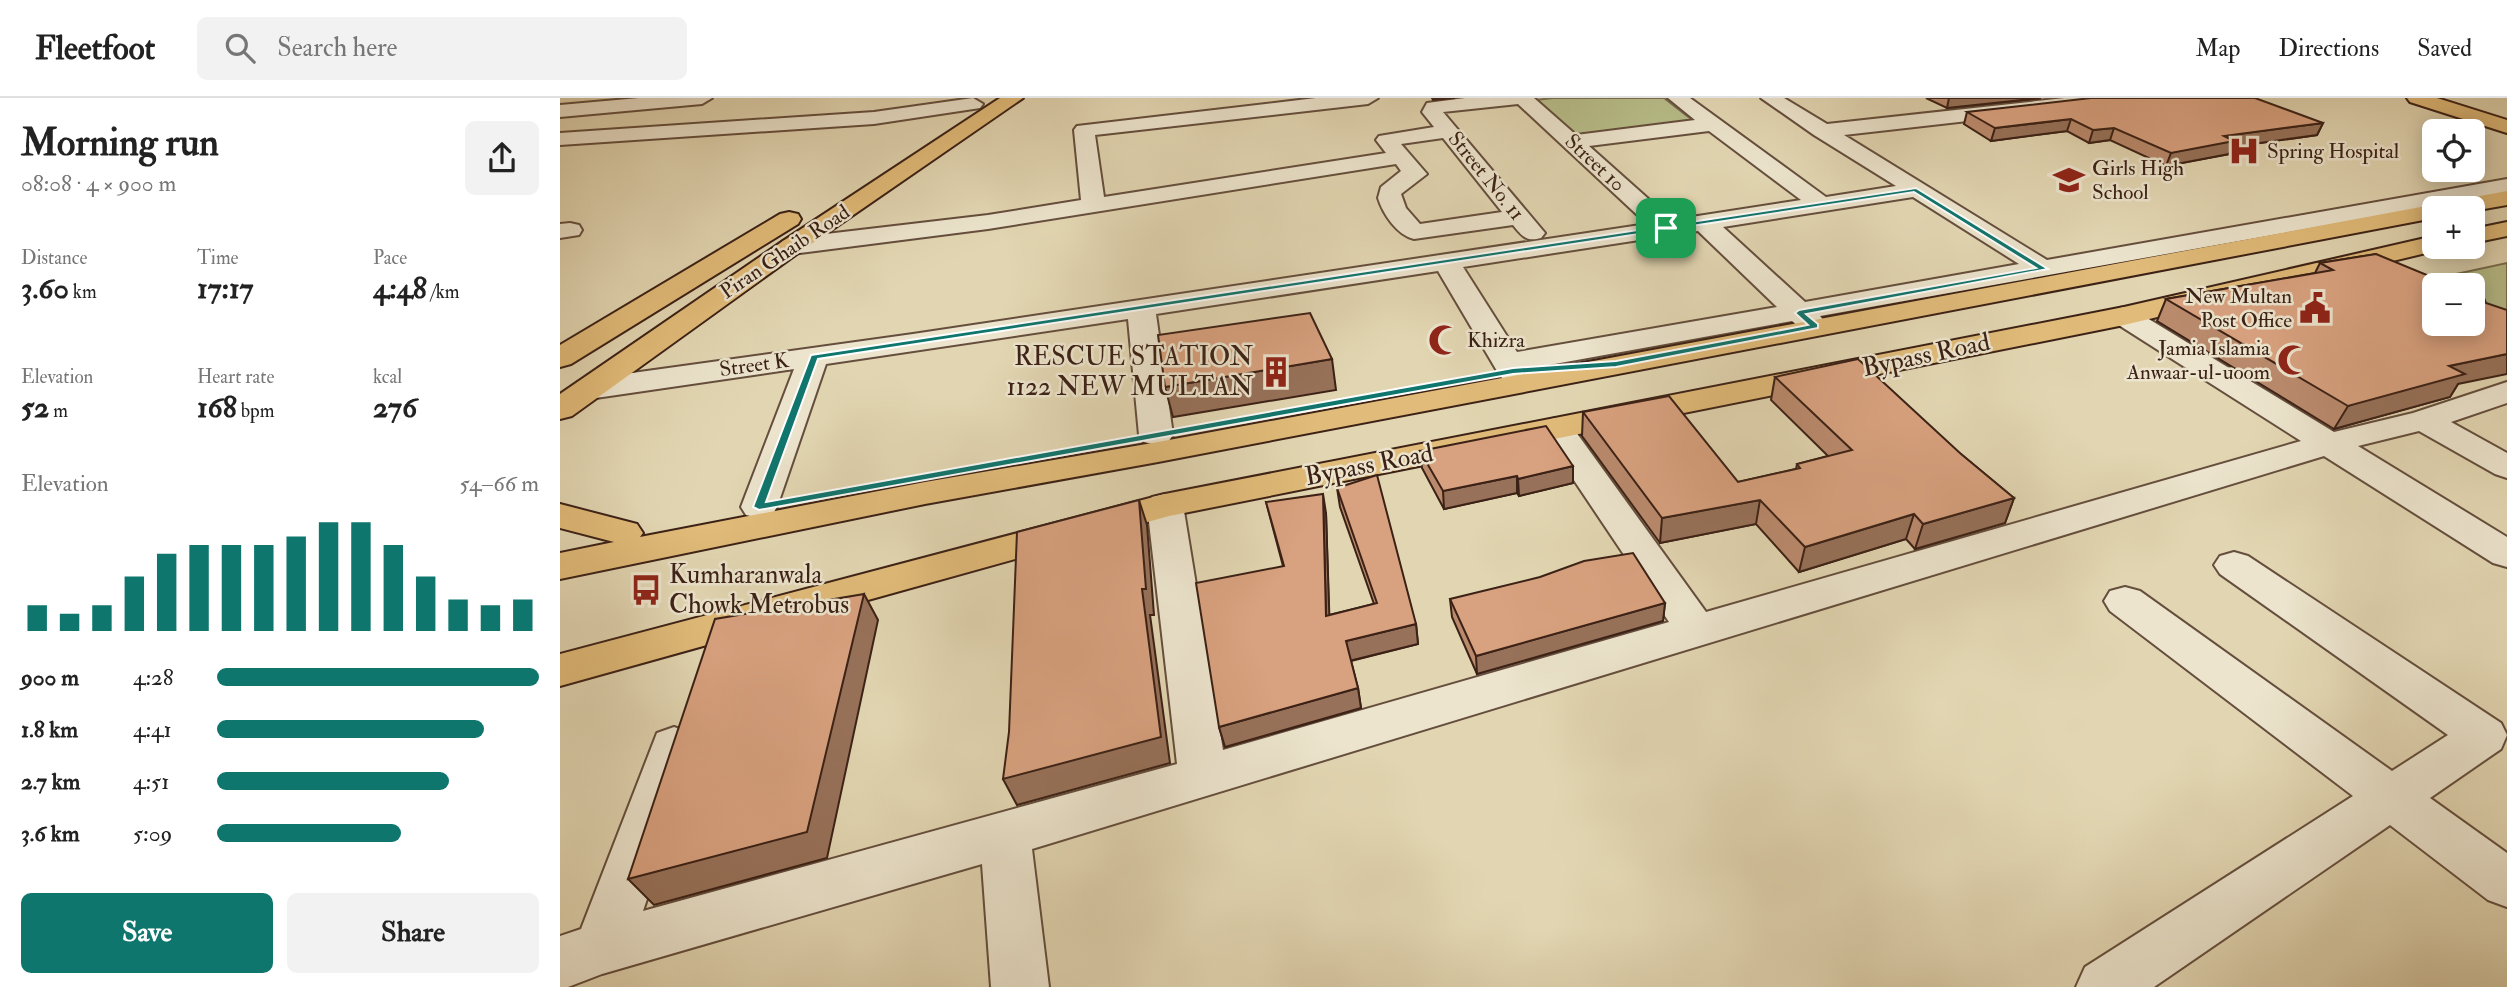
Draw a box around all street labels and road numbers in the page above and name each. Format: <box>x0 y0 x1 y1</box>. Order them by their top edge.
street label: Street No. 11 <box>1442 126 1530 226</box>
street label: Street 10 <box>1559 128 1631 198</box>
street label: Piran Ghaib Road <box>715 198 856 305</box>
street label: Bypass Road <box>1859 326 1993 385</box>
street label: Street K <box>718 347 791 383</box>
street label: Bypass Road <box>1302 437 1436 494</box>

